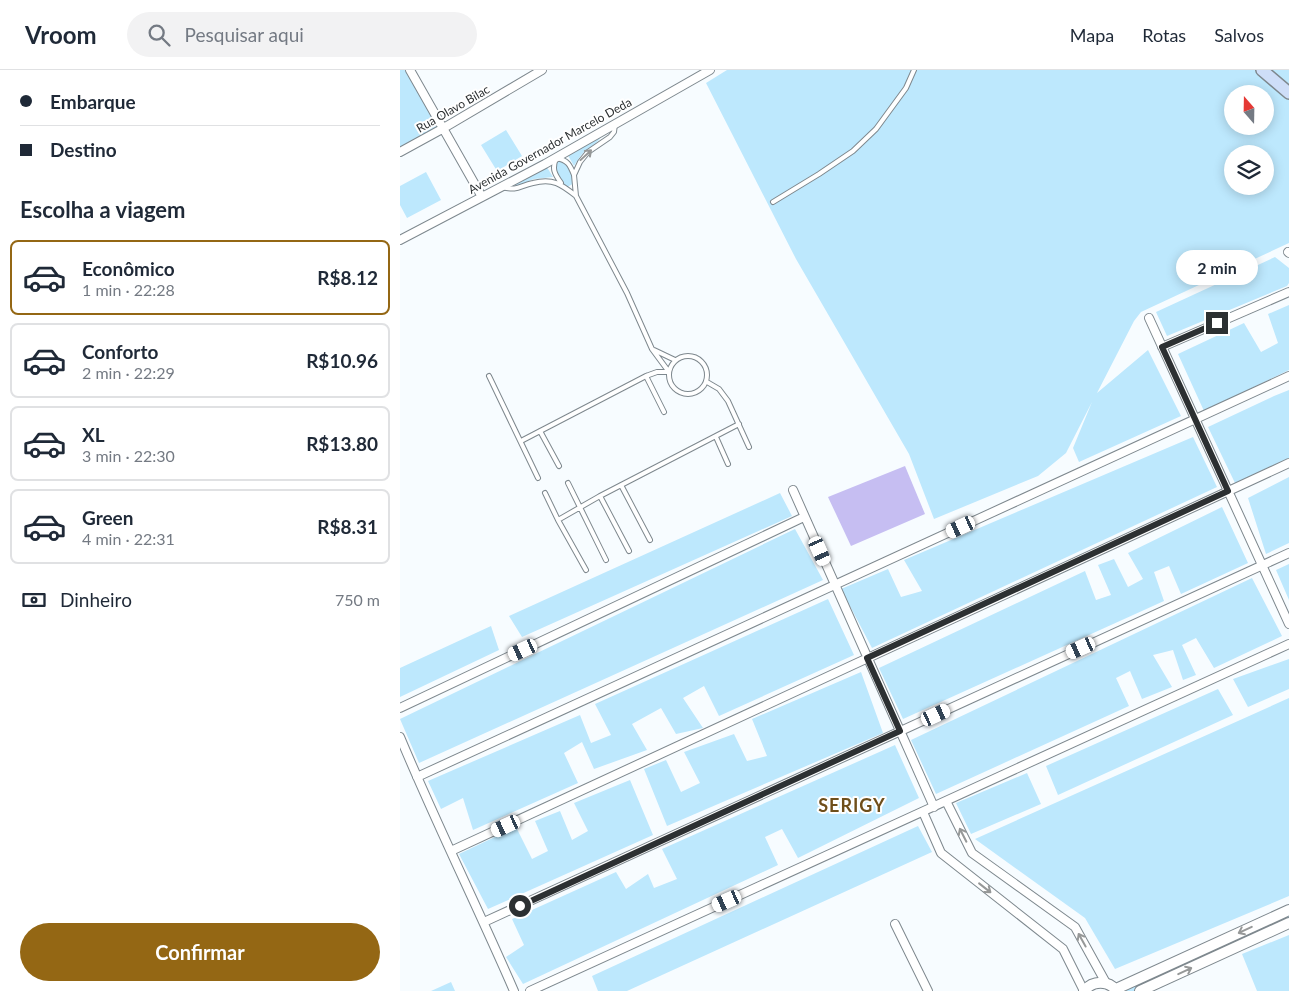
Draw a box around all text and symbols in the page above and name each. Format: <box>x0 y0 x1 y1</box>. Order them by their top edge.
search box <box>127 12 477 57</box>
text: Vroom <box>25 20 97 49</box>
icon: search <box>145 21 173 49</box>
text: Pesquisar aqui <box>185 23 304 46</box>
text: Mapa <box>1070 24 1114 46</box>
text: Rotas <box>1142 24 1186 46</box>
text: Salvos <box>1214 24 1264 46</box>
street label: Rua Olavo Bilac <box>413 81 492 136</box>
north arrow <box>1224 85 1274 135</box>
map controls <box>1224 85 1274 195</box>
text: Embarque <box>50 90 136 113</box>
street label: Avenida Governador Marcelo Deda <box>465 94 634 197</box>
text: Destino <box>50 138 117 161</box>
button: layers <box>1224 145 1274 195</box>
one-way arrow <box>580 149 593 161</box>
text: Escolha a viagem <box>20 196 186 223</box>
callout: 2 min <box>1176 250 1258 286</box>
icon: car <box>22 255 67 300</box>
text: Econômico <box>82 257 175 280</box>
text: 2 min <box>1197 258 1237 277</box>
text: R$8.12 <box>317 266 378 289</box>
text: 1 min · 22:28 <box>82 280 175 299</box>
route end <box>1206 312 1228 334</box>
icon: car <box>22 338 67 383</box>
text: Conforto <box>82 340 158 363</box>
text: R$10.96 <box>306 349 378 372</box>
text: 2 min · 22:29 <box>82 363 175 382</box>
icon: car <box>22 421 67 466</box>
text: XL <box>82 423 105 446</box>
text: R$13.80 <box>306 432 378 455</box>
text: 3 min · 22:30 <box>82 446 175 465</box>
icon: car <box>22 504 67 549</box>
text: Green <box>82 506 133 529</box>
car <box>944 514 977 540</box>
text: R$8.31 <box>317 515 378 538</box>
text: 4 min · 22:31 <box>82 529 175 548</box>
car <box>807 534 832 568</box>
icon: cash <box>20 586 48 614</box>
text: Dinheiro <box>60 588 132 611</box>
text: 750 m <box>335 590 380 609</box>
car <box>1064 635 1097 661</box>
car <box>506 637 539 663</box>
car <box>919 702 952 728</box>
district label: SERIGY <box>818 794 886 816</box>
car <box>489 813 522 839</box>
one-way arrow <box>958 827 968 842</box>
one-way arrow <box>978 882 991 893</box>
car <box>710 888 743 914</box>
route start <box>509 895 531 917</box>
button: Confirmar <box>20 923 380 981</box>
one-way arrow <box>1238 926 1253 936</box>
one-way arrow <box>1077 933 1086 948</box>
one-way arrow <box>1177 965 1192 975</box>

